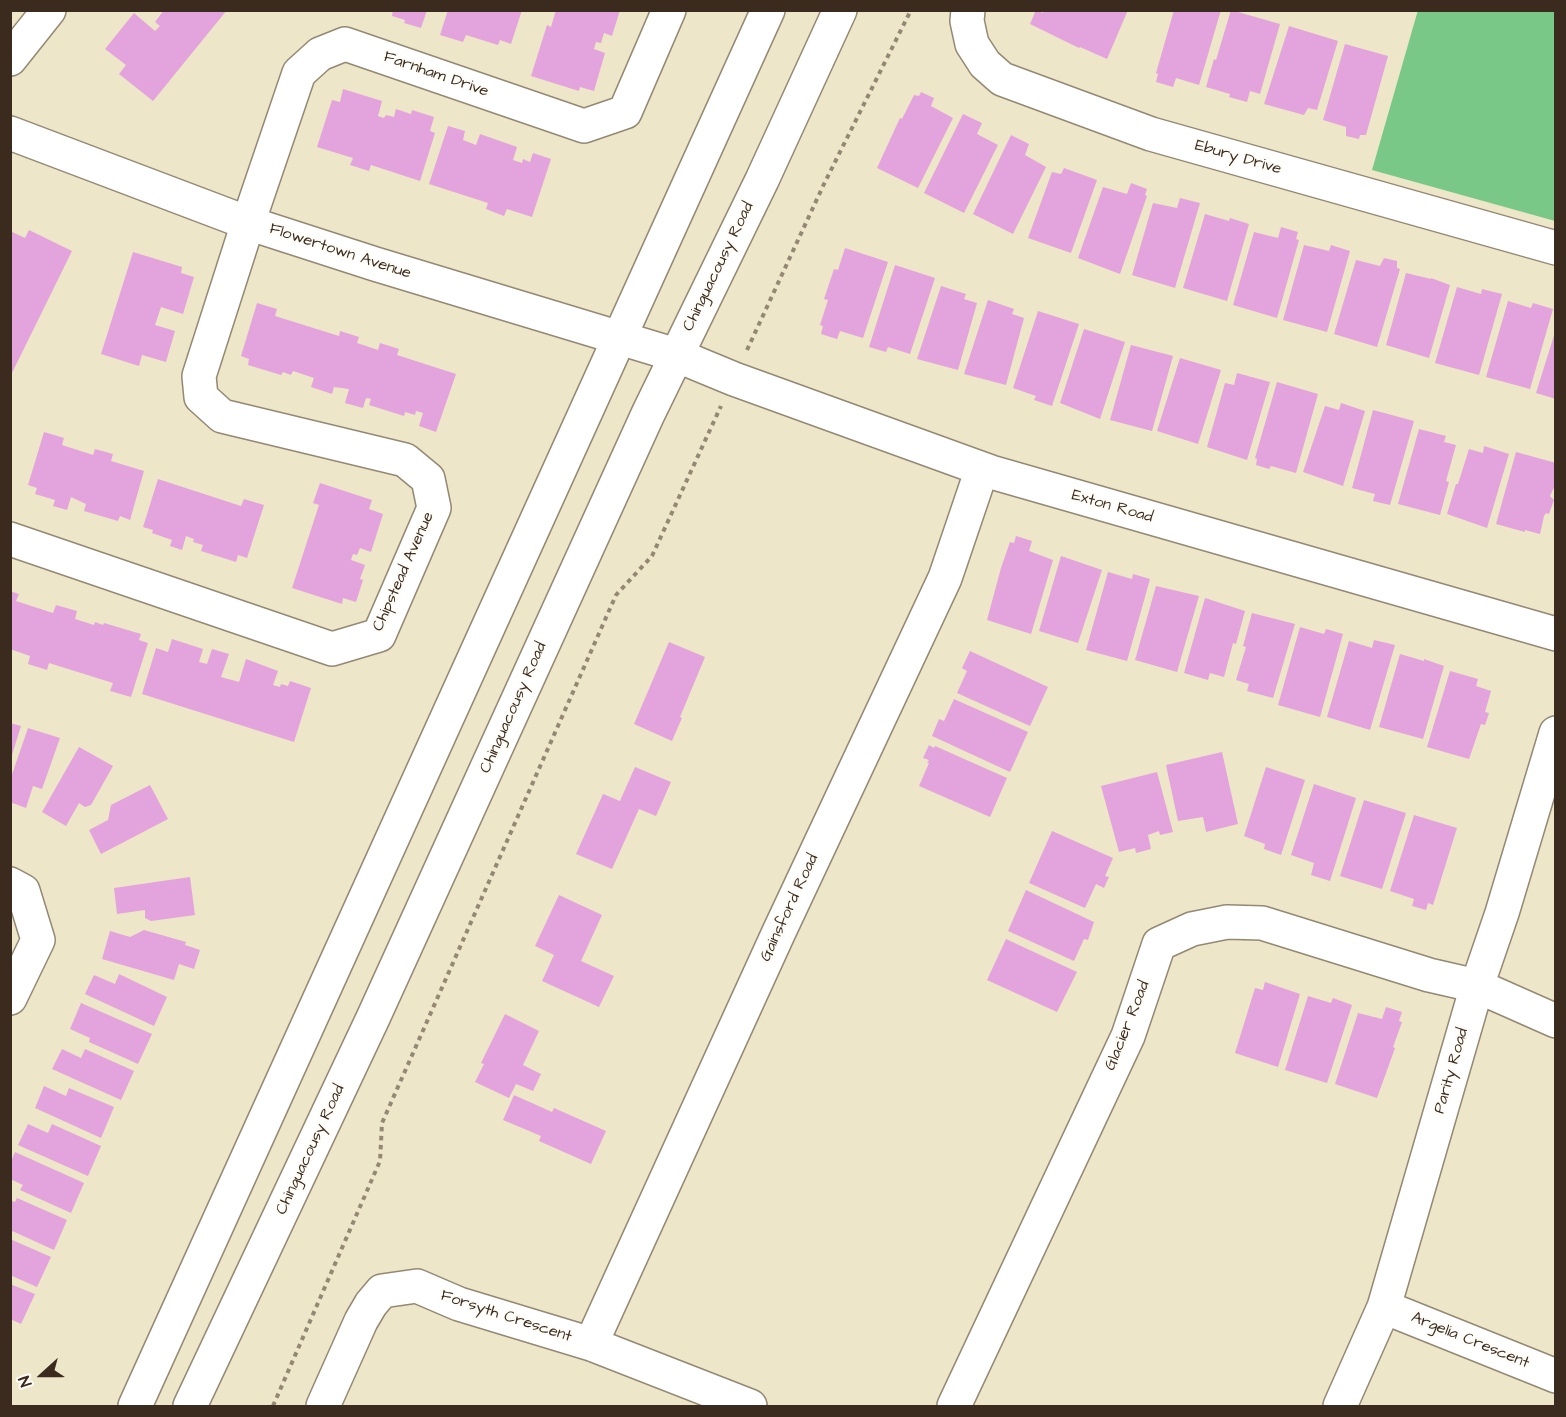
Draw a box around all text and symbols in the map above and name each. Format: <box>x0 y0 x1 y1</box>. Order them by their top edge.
street label: Farnham Drive <box>381 48 491 102</box>
street label: Ebury Drive <box>1192 136 1284 180</box>
street label: Chinguacousy Road <box>679 199 759 335</box>
street label: Flowertown Avenue <box>267 220 413 284</box>
street label: Exton Road <box>1069 486 1155 528</box>
street label: Chipstead Avenue <box>369 509 439 635</box>
street label: Chinguacousy Road <box>476 640 552 776</box>
street label: Gainsford Road <box>757 851 823 965</box>
street label: Glacier Road <box>1101 978 1155 1074</box>
street label: Parity Road <box>1431 1026 1473 1116</box>
street label: Chinguacousy Road <box>272 1082 350 1218</box>
street label: Forsyth Crescent <box>438 1287 574 1347</box>
street label: Argelia Crescent <box>1408 1309 1532 1373</box>
north arrow <box>12 1345 72 1405</box>
text: N <box>13 1373 37 1390</box>

